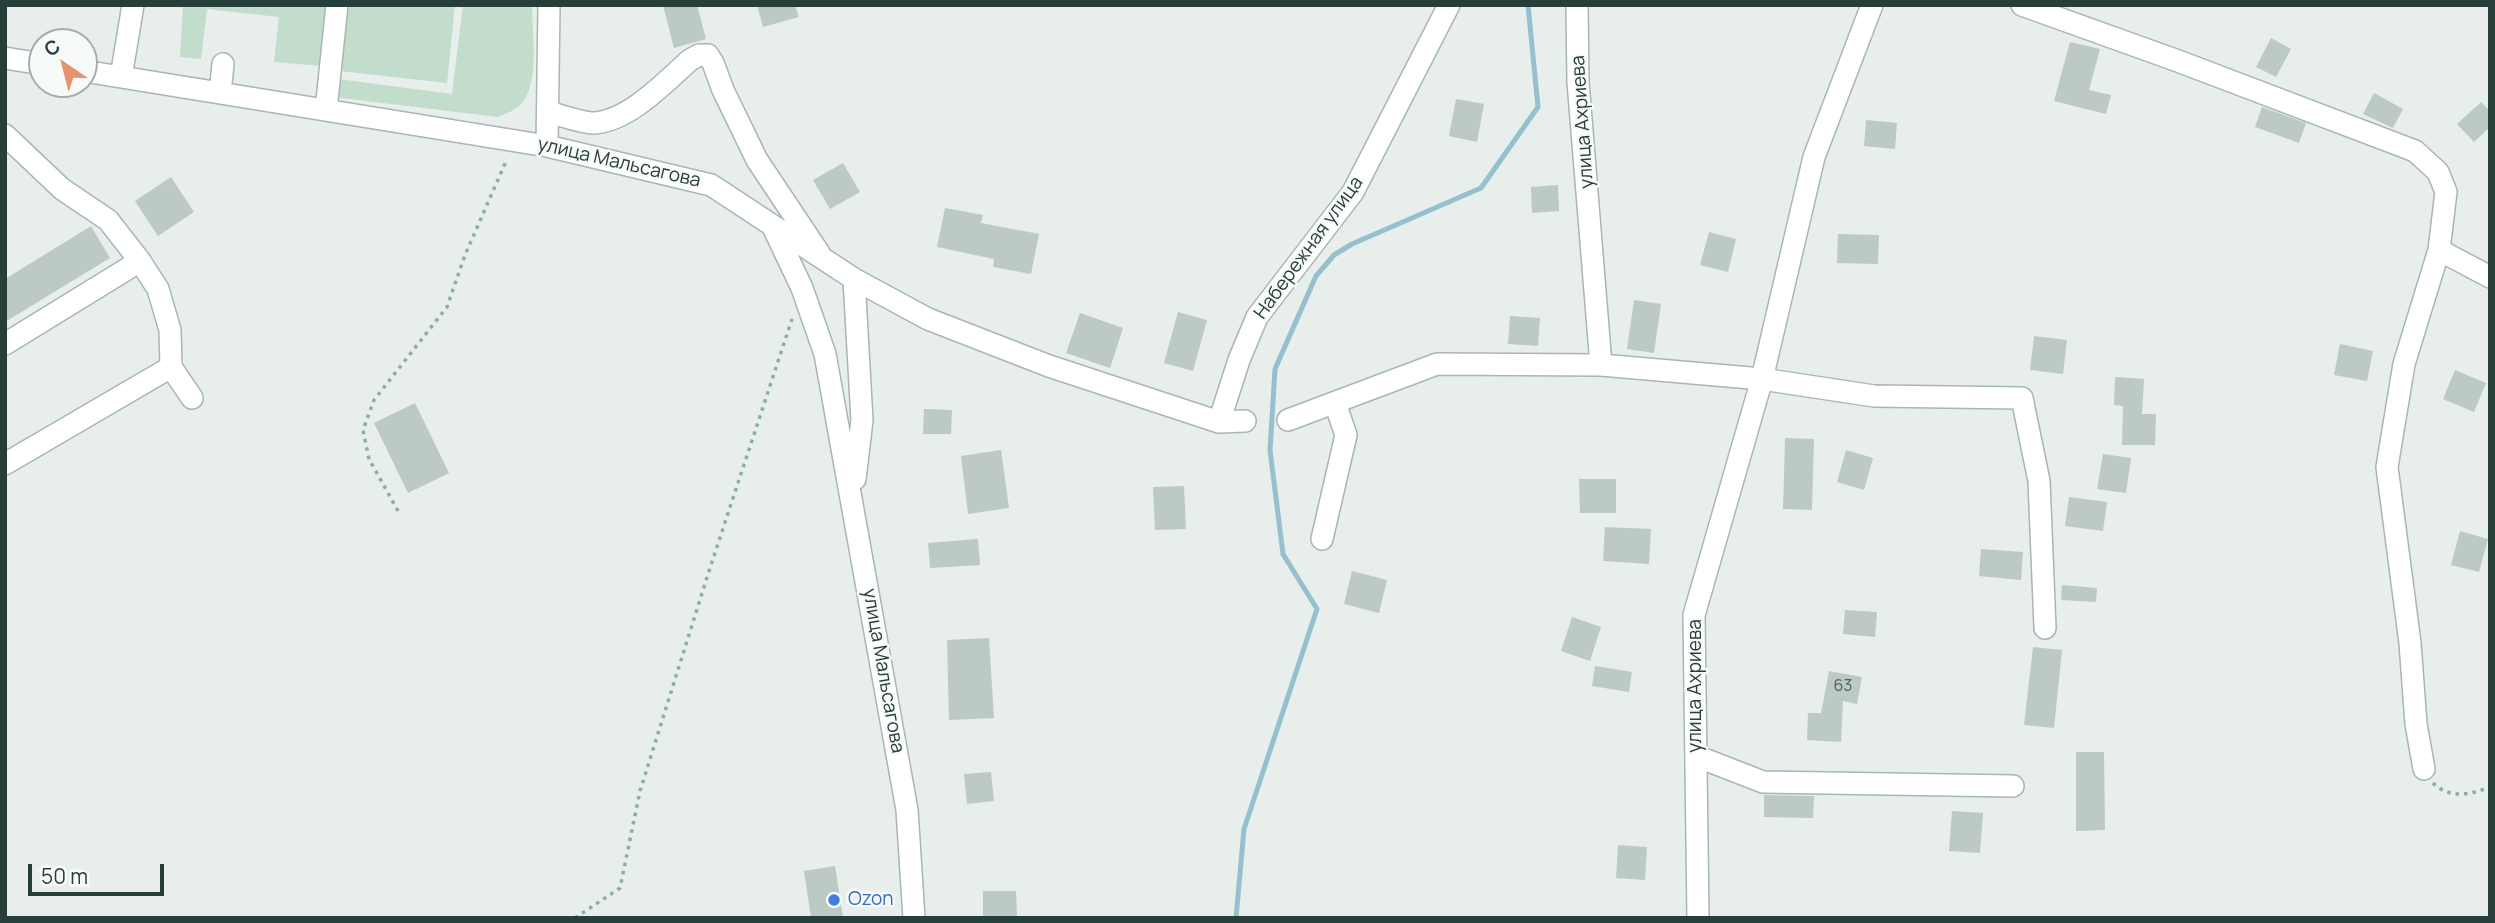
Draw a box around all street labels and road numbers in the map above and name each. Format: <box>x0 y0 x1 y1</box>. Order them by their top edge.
street label: улица Ахриева <box>1567 55 1599 189</box>
street label: улица Мальсагова <box>535 133 703 193</box>
street label: Набережная улица <box>1250 172 1368 324</box>
street label: улица Мальсагова <box>857 587 909 755</box>
street label: улица Ахриева <box>1685 619 1707 753</box>

